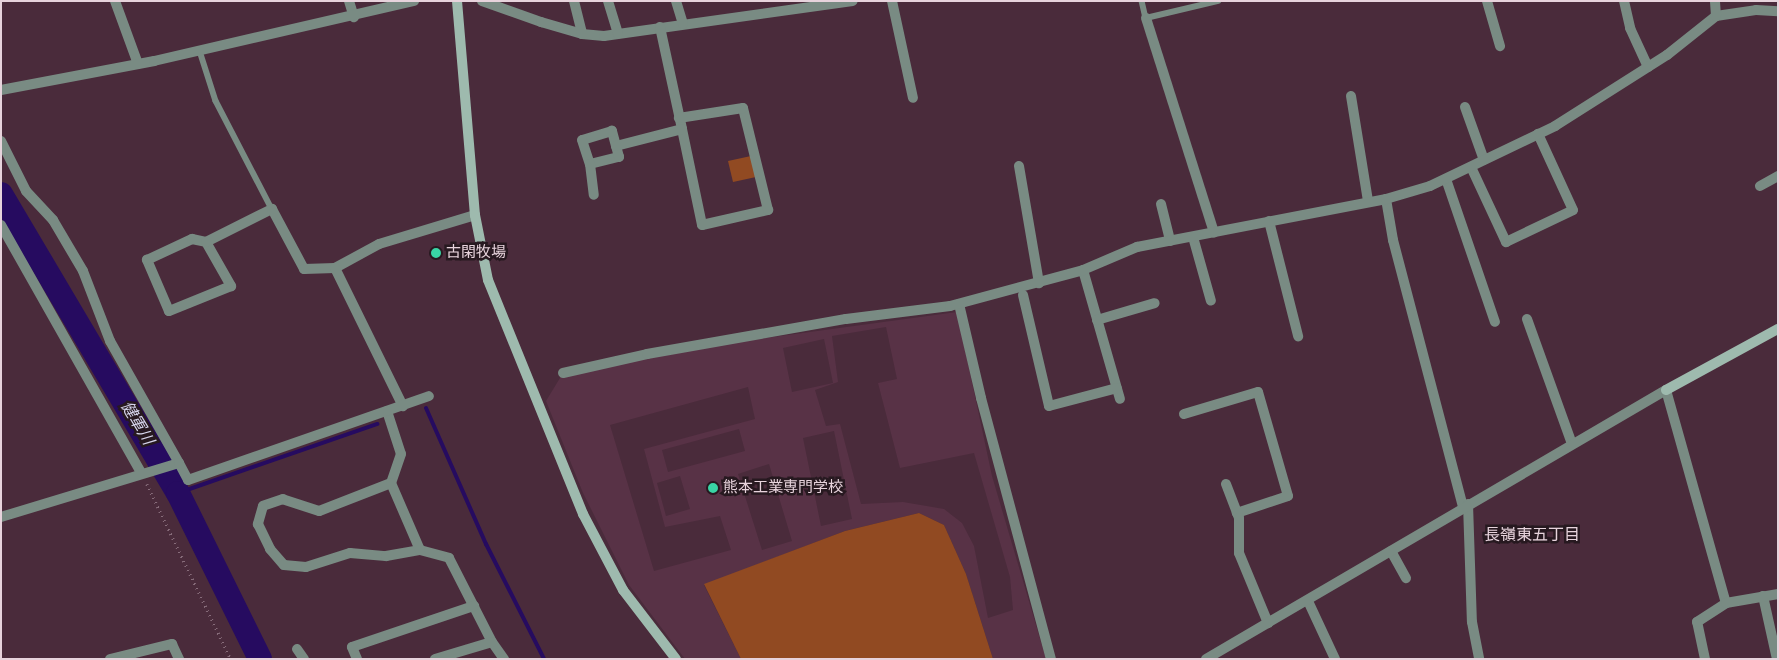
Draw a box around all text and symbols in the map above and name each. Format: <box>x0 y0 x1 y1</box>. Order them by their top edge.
place label: 古閑牧場 <box>446 244 506 262</box>
marker: 古閑牧場 <box>430 247 442 259</box>
water label: 健軍川 <box>116 397 158 449</box>
place label: 熊本工業専門学校 <box>723 479 843 497</box>
marker: 熊本工業専門学校 <box>707 482 719 494</box>
district label: 長嶺東五丁目 <box>1484 525 1580 545</box>

